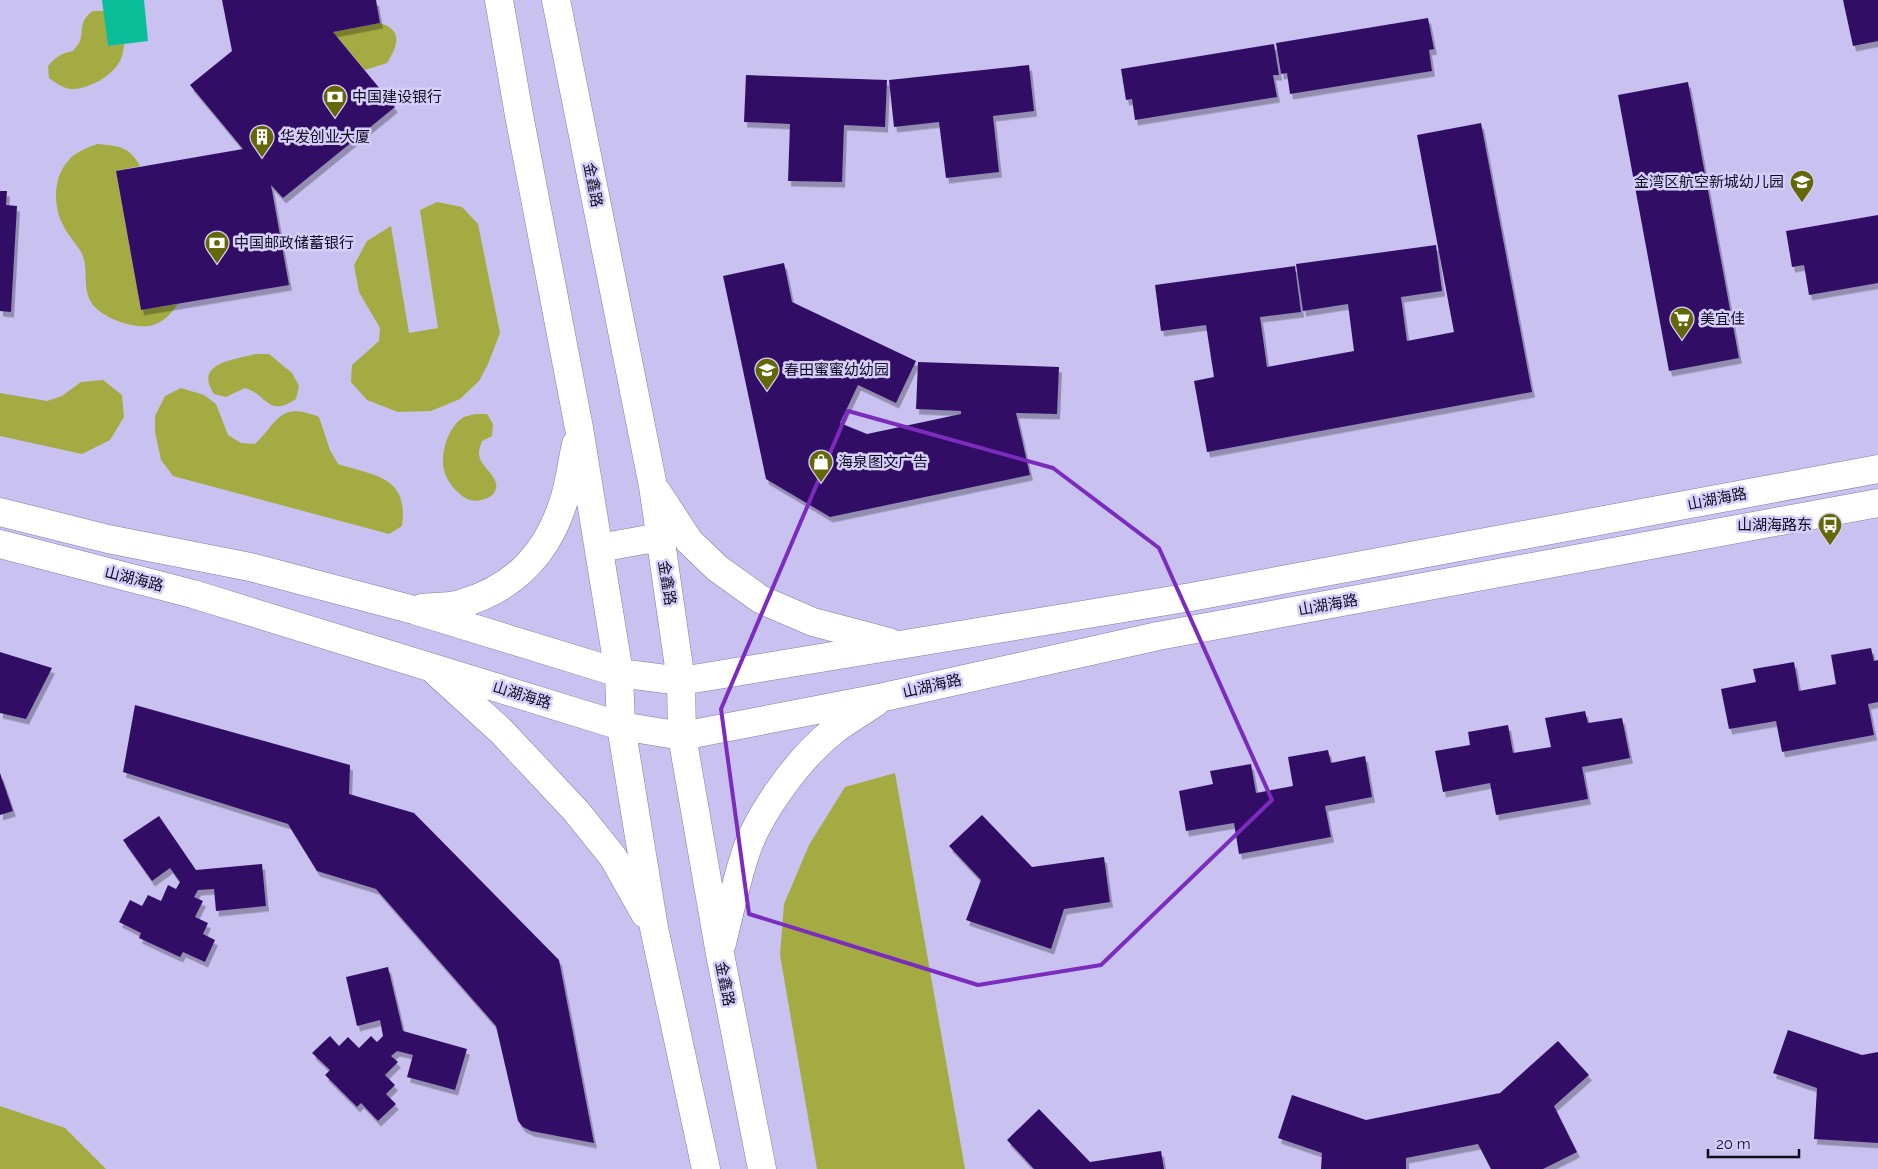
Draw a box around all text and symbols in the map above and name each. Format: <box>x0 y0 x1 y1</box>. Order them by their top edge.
bank icon: 中国建设银行 <box>322 84 348 118</box>
place label: 中国建设银行 <box>352 88 442 106</box>
building icon: 华发创业大厦 <box>249 124 275 158</box>
place label: 华发创业大厦 <box>280 128 370 146</box>
street label: 金鑫路 <box>580 161 606 209</box>
school or university icon: 金湾区航空新城幼儿园 <box>1789 169 1815 203</box>
place label: 金湾区航空新城幼儿园 <box>1634 173 1784 191</box>
bank icon: 中国邮政储蓄银行 <box>204 230 230 264</box>
place label: 中国邮政储蓄银行 <box>234 234 354 252</box>
supermarket icon: 美宜佳 <box>1669 306 1695 340</box>
place label: 美宜佳 <box>1700 310 1745 328</box>
school or university icon: 春田蜜蜜幼幼园 <box>754 357 780 391</box>
place label: 春田蜜蜜幼幼园 <box>784 361 889 379</box>
shop icon: 海泉图文广告 <box>808 449 834 483</box>
place label: 海泉图文广告 <box>838 453 928 471</box>
street label: 山湖海路 <box>1686 484 1748 514</box>
bus stop icon: 山湖海路东 <box>1817 512 1843 546</box>
place label: 山湖海路东 <box>1737 516 1812 534</box>
street label: 金鑫路 <box>655 559 679 607</box>
street label: 山湖海路 <box>103 563 165 595</box>
street label: 山湖海路 <box>1297 591 1359 619</box>
street label: 山湖海路 <box>901 670 963 702</box>
street label: 山湖海路 <box>491 678 553 712</box>
street label: 金鑫路 <box>712 960 738 1008</box>
scale bar <box>1708 1126 1799 1158</box>
text: 20 m <box>1716 1135 1751 1153</box>

